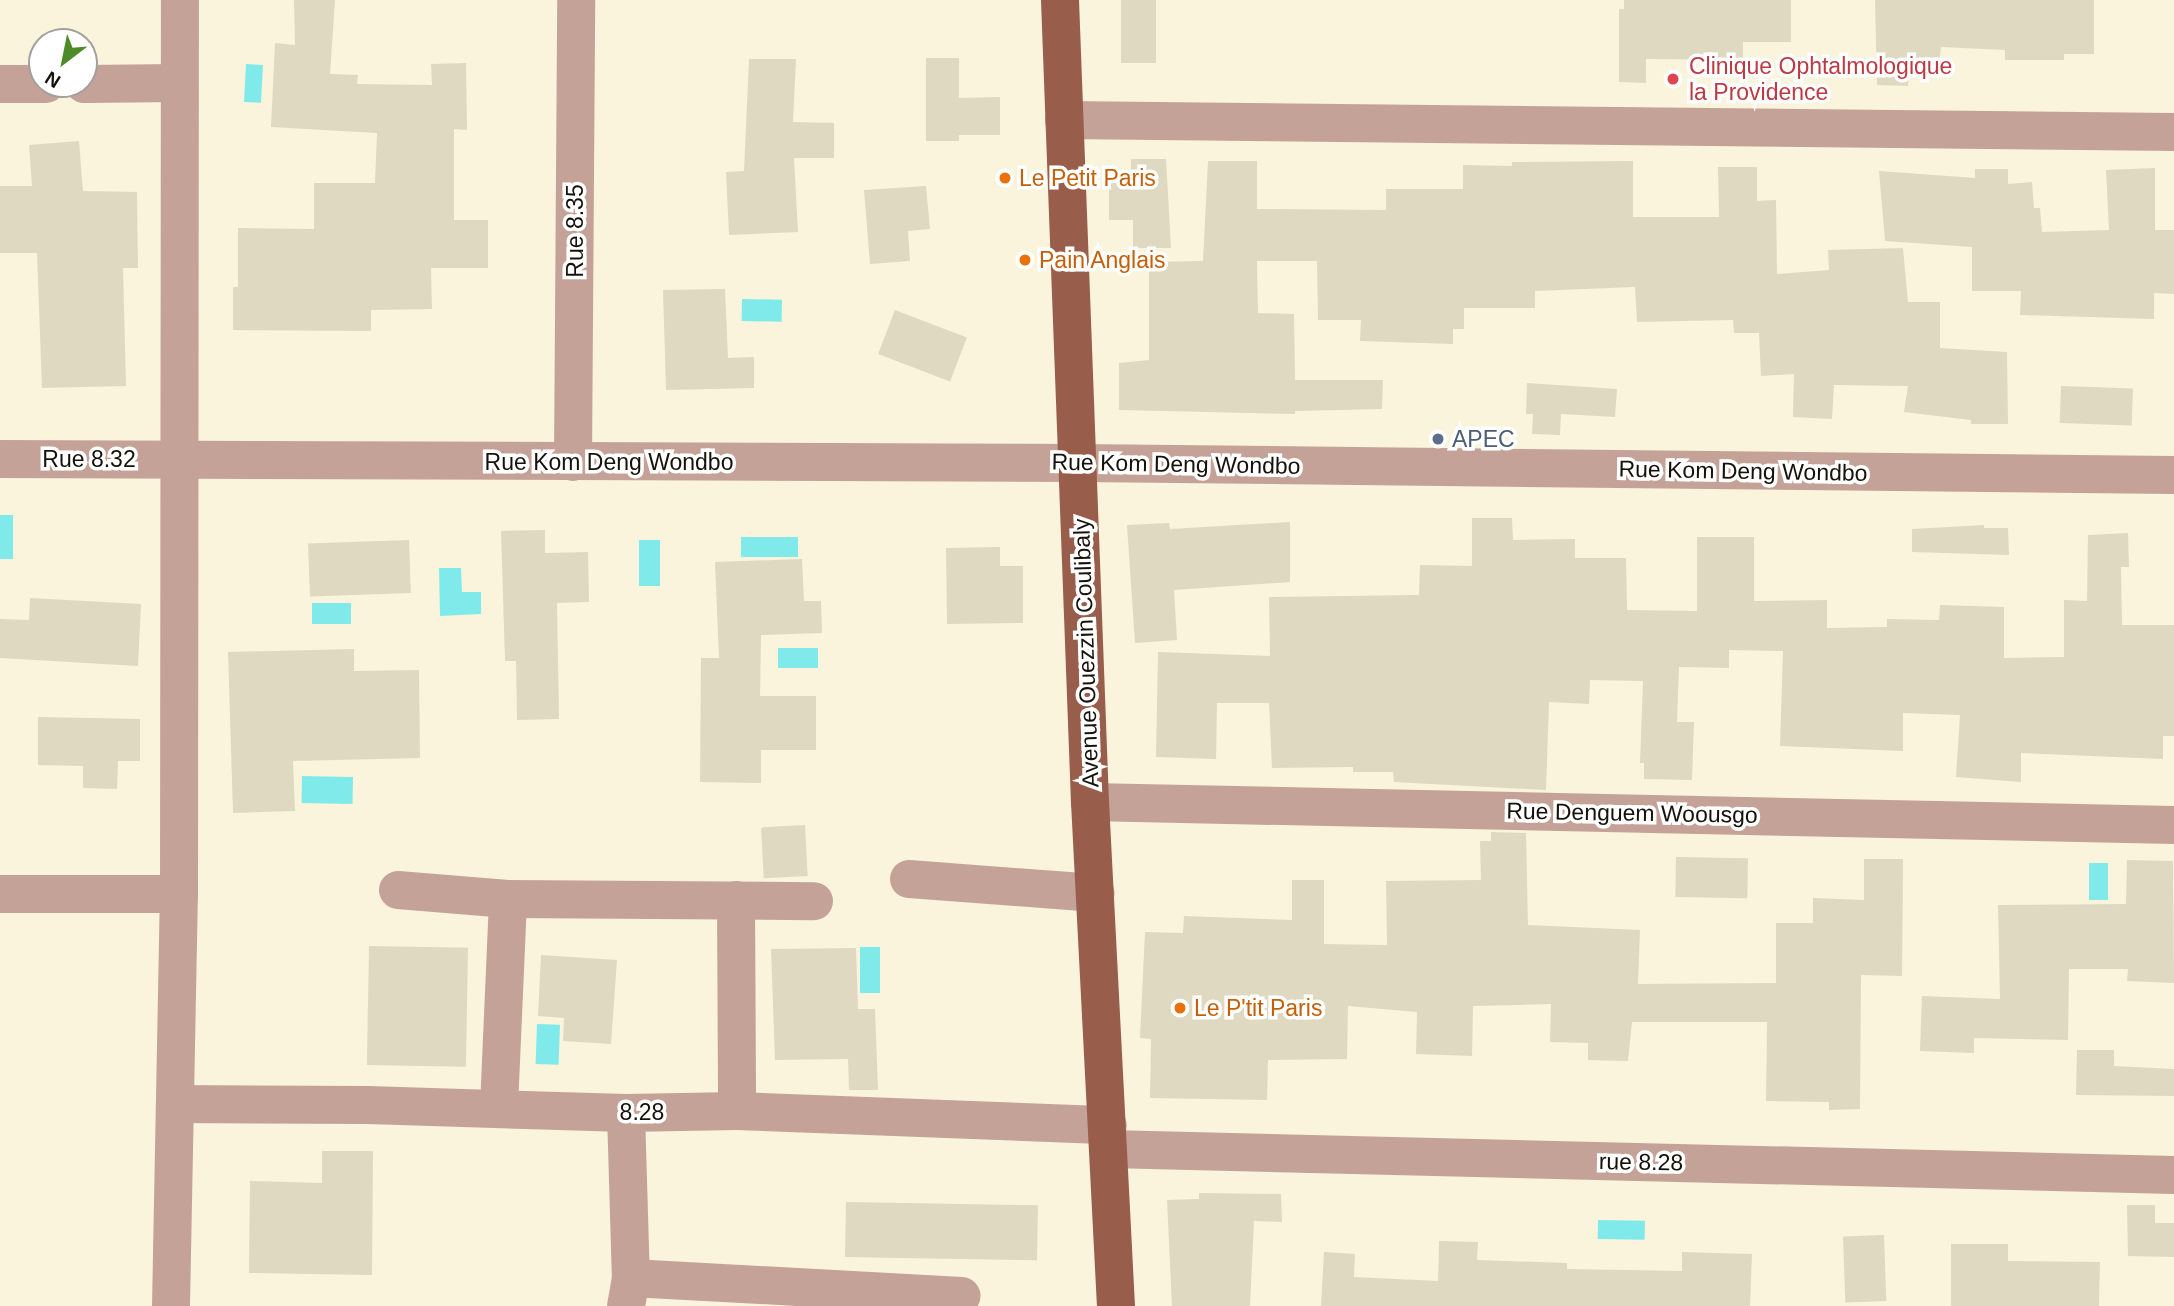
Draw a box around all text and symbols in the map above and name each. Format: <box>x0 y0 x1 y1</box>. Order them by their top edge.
north arrow <box>28 28 98 98</box>
place label: Clinique Ophtalmologique la Providence <box>1689 52 1952 106</box>
text: N <box>41 67 64 92</box>
marker: Clinique Ophtalmologique la Providence <box>1663 69 1683 89</box>
place label: Le Petit Paris <box>1019 164 1156 192</box>
marker: Le Petit Paris <box>997 170 1013 186</box>
street label: Rue 8.35 <box>561 184 589 278</box>
place label: Pain Anglais <box>1039 246 1167 274</box>
marker: Pain Anglais <box>1017 252 1033 268</box>
place label: APEC <box>1452 425 1515 453</box>
marker: APEC <box>1430 431 1446 447</box>
street label: Rue 8.32 <box>42 445 136 473</box>
street label: Rue Kom Deng Wondbo <box>485 448 733 476</box>
street label: Rue Kom Deng Wondbo <box>1051 448 1301 480</box>
street label: Rue Kom Deng Wondbo <box>1618 455 1868 487</box>
street label: Avenue Ouezzin Coulibaly <box>1068 518 1104 788</box>
street label: Rue Denguem Woousgo <box>1506 797 1758 829</box>
place label: Le P'tit Paris <box>1194 994 1322 1022</box>
marker: Le P'tit Paris <box>1172 1000 1188 1016</box>
street label: 8.28 <box>620 1098 664 1126</box>
street label: rue 8.28 <box>1599 1147 1683 1177</box>

